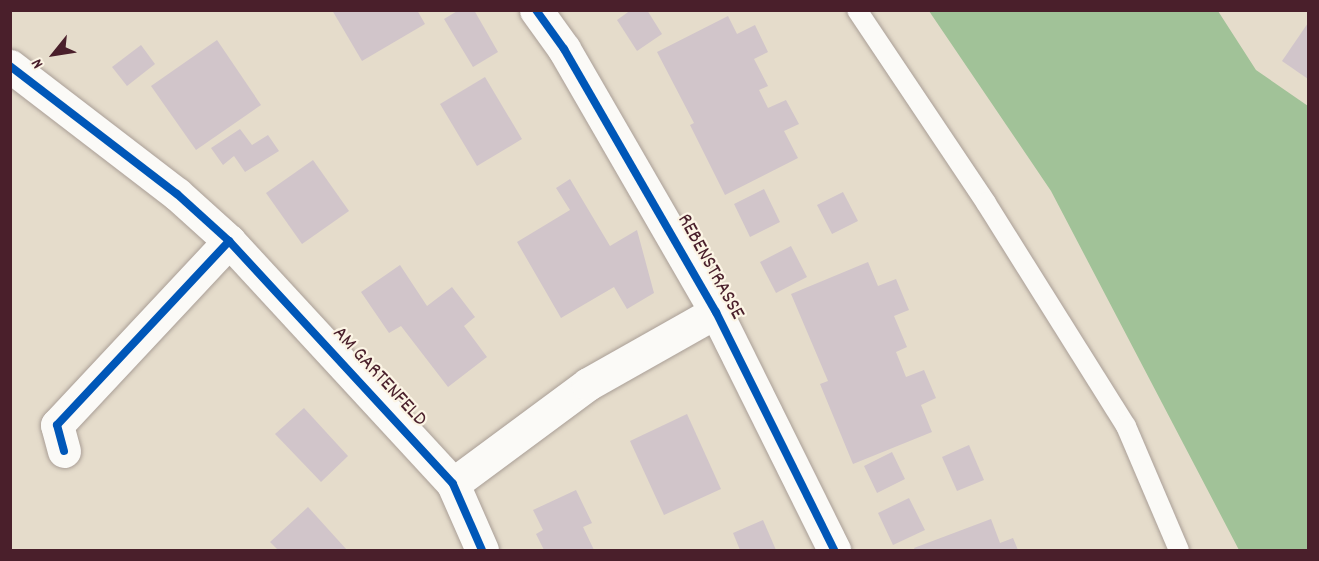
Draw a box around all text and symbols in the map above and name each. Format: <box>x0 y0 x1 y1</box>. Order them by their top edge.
north arrow <box>24 24 84 84</box>
text: N <box>26 54 50 72</box>
street label: REBENSTRASSE <box>671 210 749 324</box>
street label: AM GARTENFELD <box>326 322 432 432</box>

